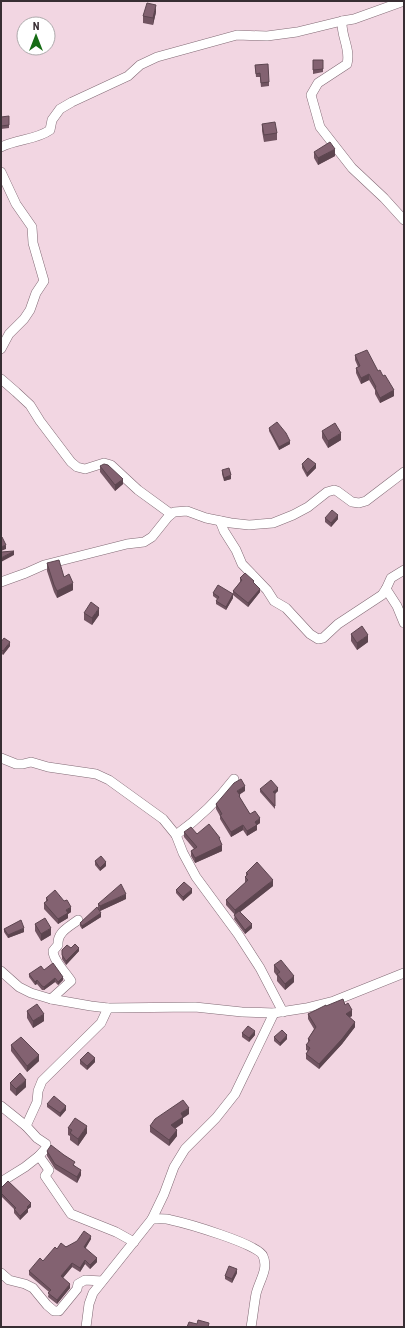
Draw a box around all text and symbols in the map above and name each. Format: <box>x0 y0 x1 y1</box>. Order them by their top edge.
north arrow <box>16 16 56 56</box>
text: N <box>33 20 40 33</box>

